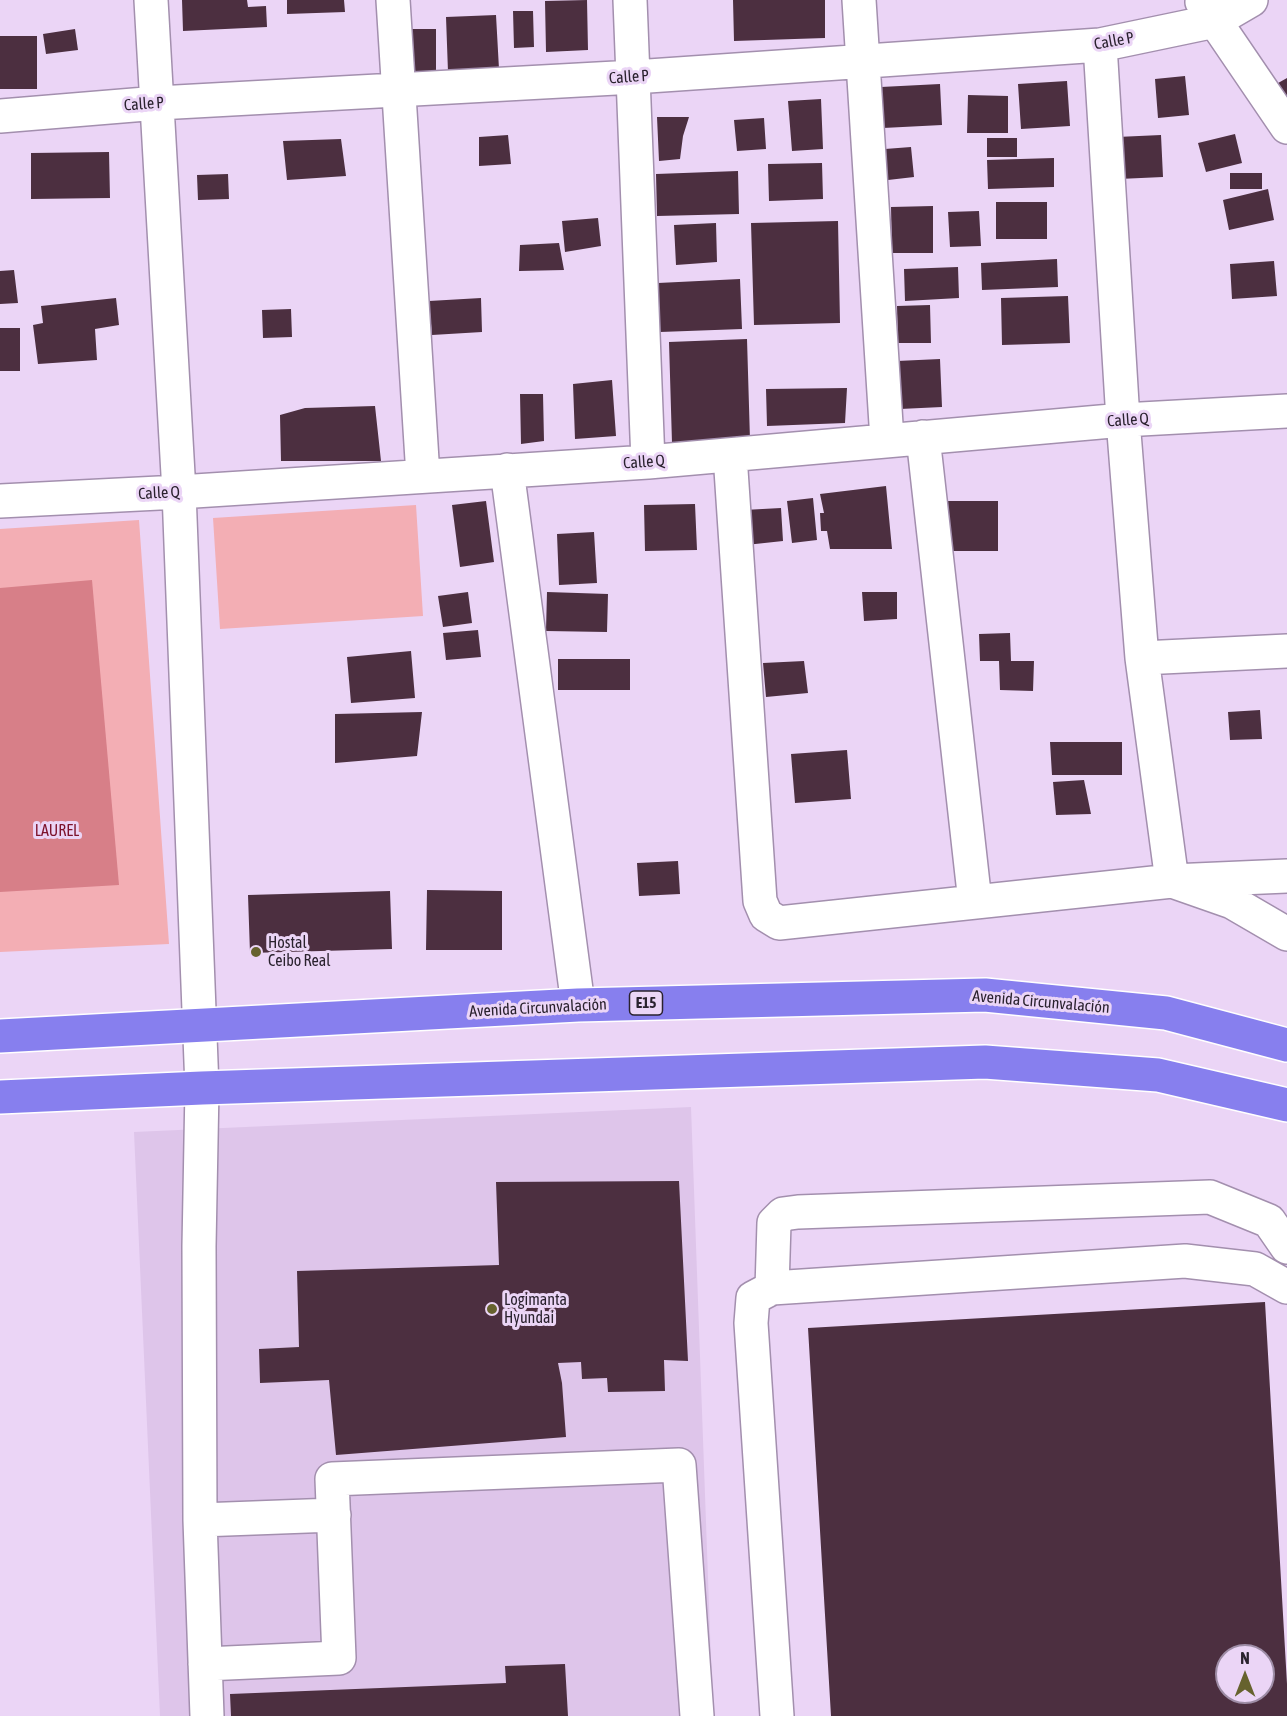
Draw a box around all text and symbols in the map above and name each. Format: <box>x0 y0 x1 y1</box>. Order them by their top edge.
street label: Calle P <box>1093 28 1135 54</box>
street label: Calle P <box>608 66 650 88</box>
street label: Calle P <box>123 93 165 115</box>
street label: Calle Q <box>1107 409 1149 431</box>
street label: Calle Q <box>623 451 665 473</box>
street label: Calle Q <box>138 482 180 504</box>
park label: LAUREL <box>35 821 79 841</box>
place label: Hostal Ceibo Real <box>268 933 330 971</box>
marker: Hostal Ceibo Real <box>249 945 263 959</box>
street label: Avenida Circunvalación <box>972 986 1110 1018</box>
road number: E15 <box>630 991 662 1015</box>
street label: Avenida Circunvalación <box>469 995 607 1021</box>
place label: Logimanta Hyundai <box>504 1290 567 1328</box>
marker: Logimanta Hyundai <box>485 1302 499 1316</box>
north arrow <box>1215 1644 1275 1704</box>
text: N <box>1240 1649 1250 1667</box>

